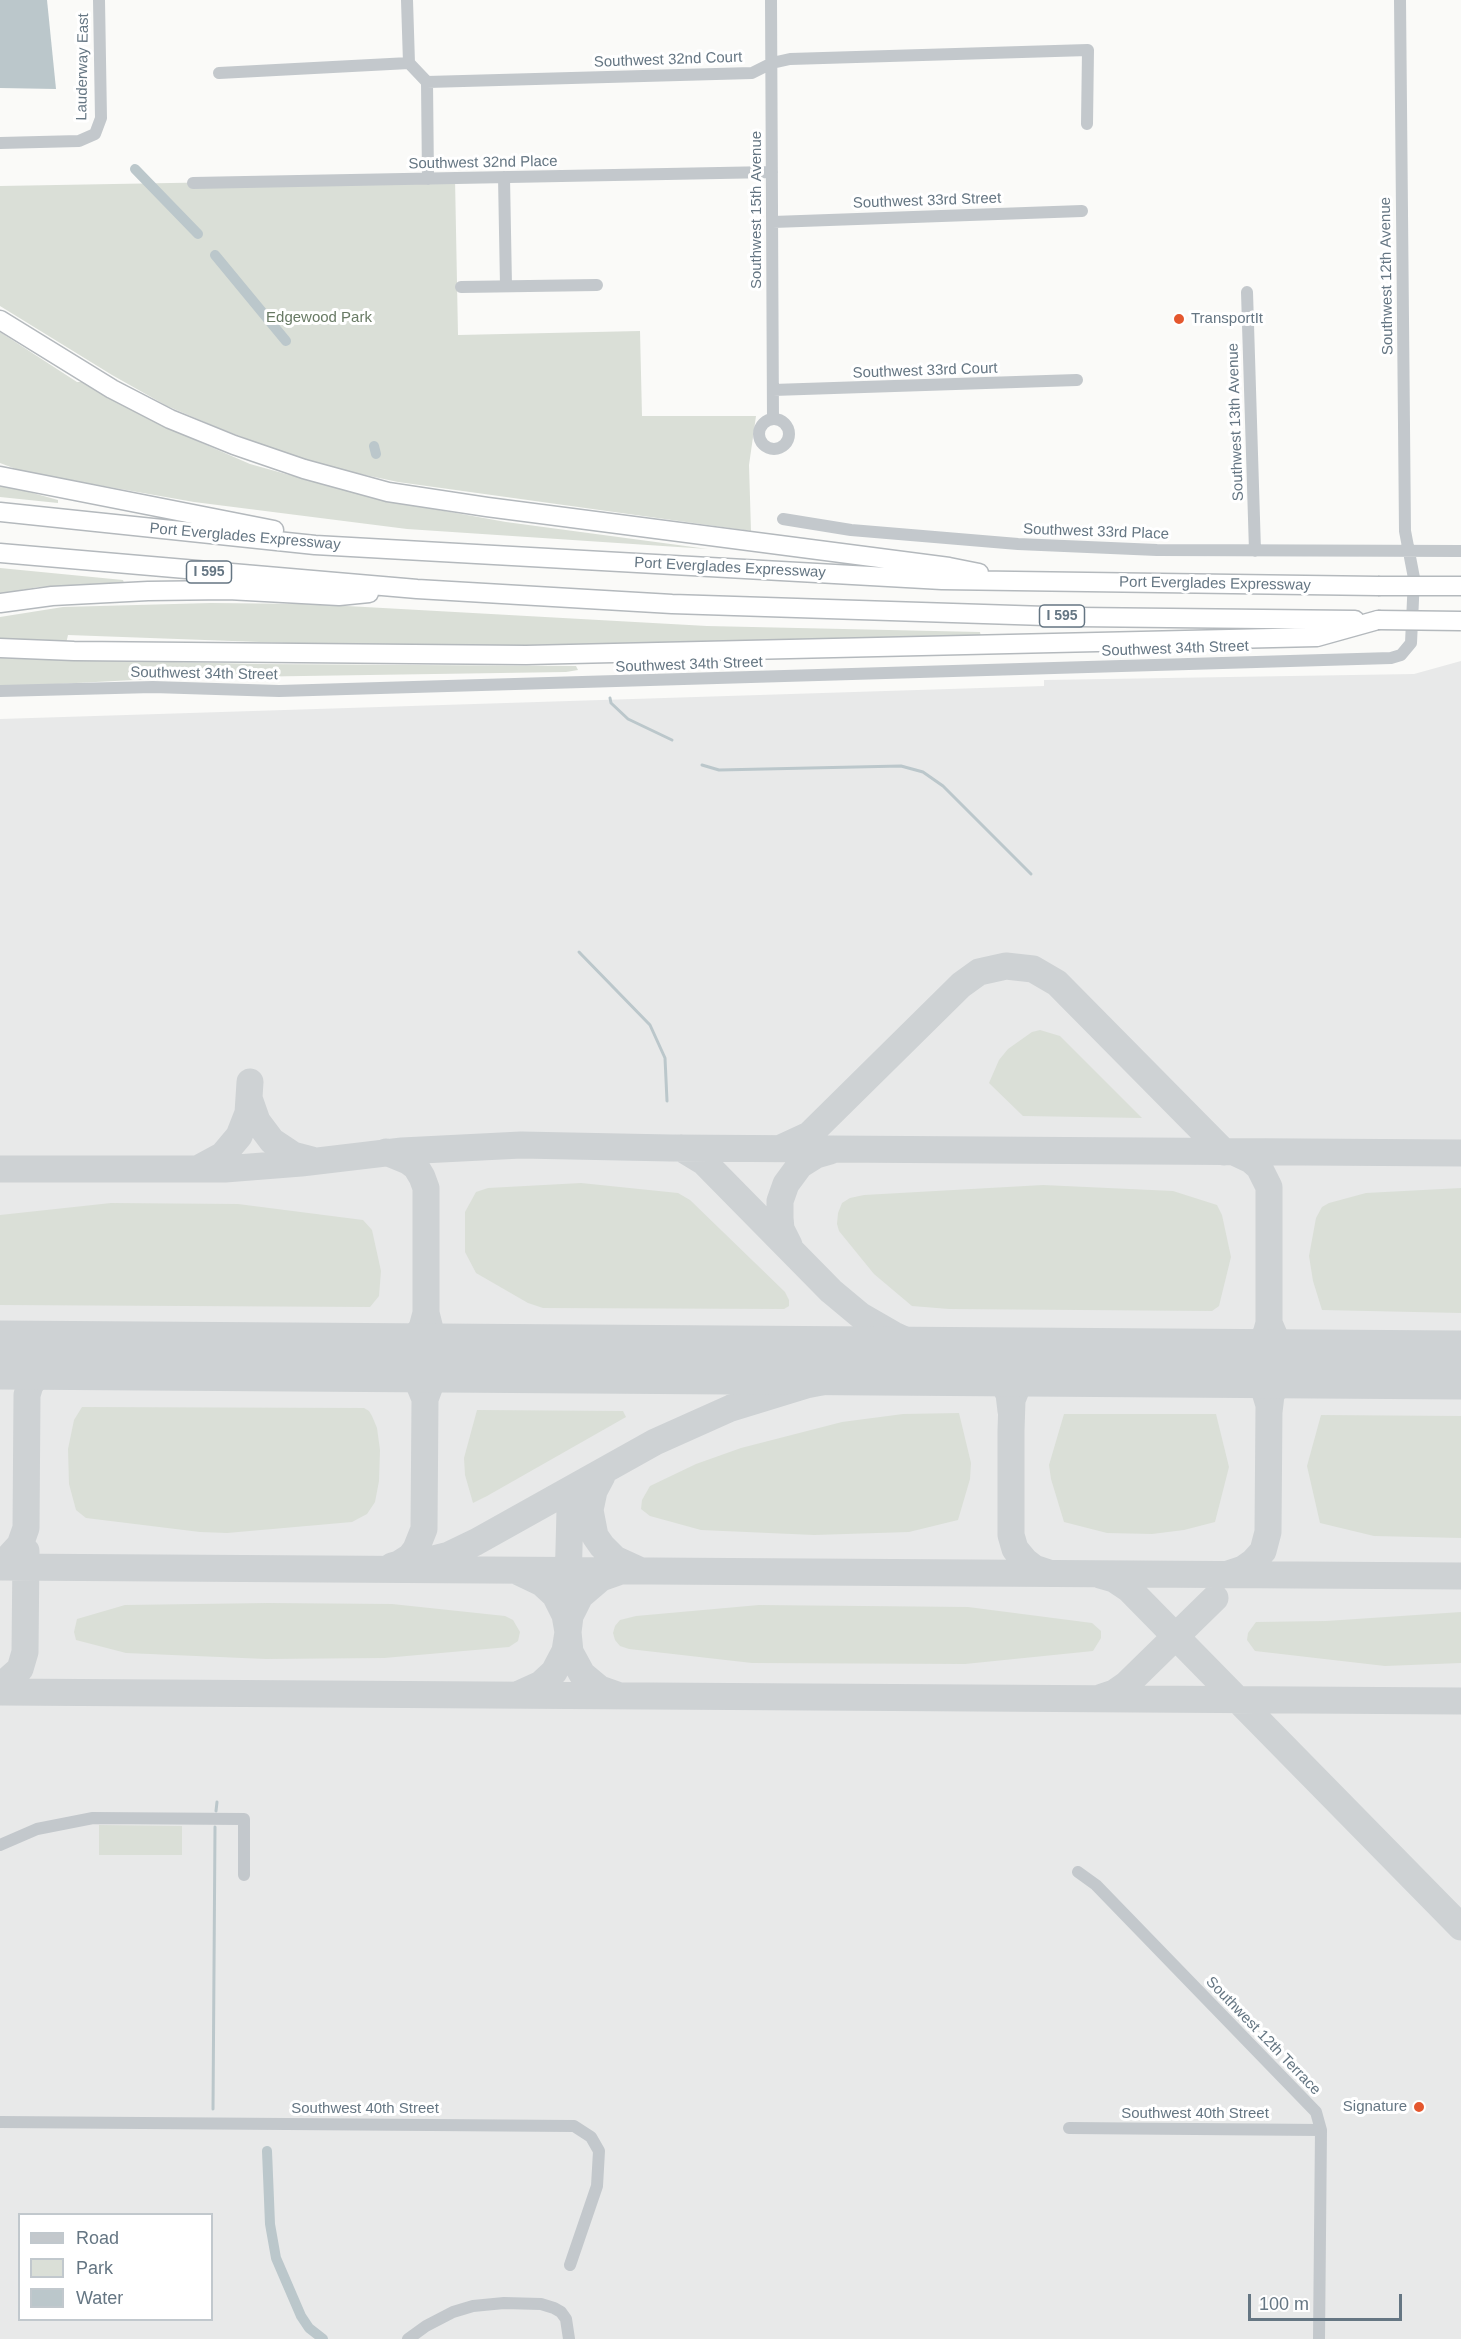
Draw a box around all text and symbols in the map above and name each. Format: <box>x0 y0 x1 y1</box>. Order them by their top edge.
street label: Lauderway East <box>73 13 93 121</box>
street label: Southwest 32nd Court <box>594 48 742 72</box>
street label: Southwest 15th Avenue <box>748 131 766 289</box>
street label: Southwest 32nd Place <box>408 153 558 173</box>
street label: Southwest 33rd Street <box>853 189 1001 213</box>
street label: Southwest 12th Avenue <box>1377 197 1397 355</box>
park label: Edgewood Park <box>266 309 372 327</box>
place label: TransportIt <box>1191 310 1263 328</box>
marker: TransportIt <box>1172 312 1186 326</box>
street label: Southwest 13th Avenue <box>1224 343 1248 501</box>
street label: Southwest 33rd Court <box>852 359 998 383</box>
street label: Port Everglades Expressway <box>149 520 341 554</box>
street label: Southwest 33rd Place <box>1023 520 1169 544</box>
street label: Port Everglades Expressway <box>634 554 826 582</box>
road number: I 595 <box>186 561 232 583</box>
street label: Port Everglades Expressway <box>1119 573 1311 595</box>
road number: I 595 <box>1040 605 1084 627</box>
street label: Southwest 34th Street <box>1101 637 1249 661</box>
street label: Southwest 34th Street <box>615 653 763 677</box>
street label: Southwest 34th Street <box>130 664 278 684</box>
street label: Southwest 12th Terrace <box>1202 1973 1324 2099</box>
place label: Signature <box>1343 2098 1407 2116</box>
street label: Southwest 40th Street <box>291 2100 439 2118</box>
marker: Signature <box>1412 2100 1426 2114</box>
street label: Southwest 40th Street <box>1121 2105 1269 2123</box>
legend <box>18 2213 213 2321</box>
text: Road <box>76 2228 119 2248</box>
text: Park <box>76 2258 113 2278</box>
scale bar <box>1251 2282 1406 2320</box>
text: Water <box>76 2288 123 2308</box>
text: 100 m <box>1259 2294 1309 2314</box>

